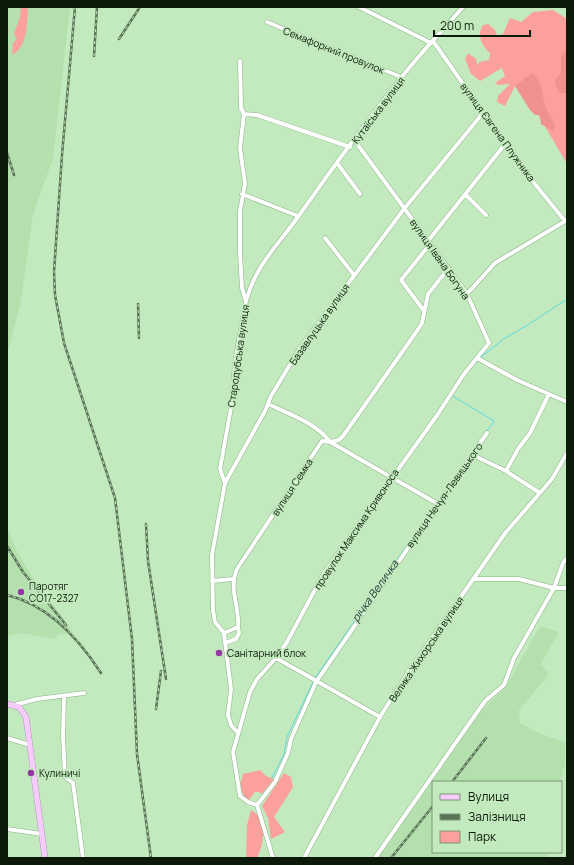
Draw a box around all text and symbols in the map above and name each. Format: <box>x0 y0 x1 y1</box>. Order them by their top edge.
scale bar <box>434 12 530 38</box>
text: 200 m <box>440 17 474 34</box>
street label: Семафорний провулок <box>281 23 388 77</box>
street label: Кутаїська вулиця <box>348 74 408 146</box>
street label: вулиця Євгена Плужника <box>457 80 539 184</box>
street label: вулиця Івана Богуна <box>407 216 473 302</box>
street label: Базавлуцька вулиця <box>286 281 352 367</box>
street label: Стародубська вулиця <box>224 304 252 408</box>
street label: вулиця Нечуя-Левицького <box>402 440 486 550</box>
street label: вулиця Семка <box>268 456 316 518</box>
street label: провулок Максима Кривоноса <box>310 466 402 592</box>
water label: річка Величка <box>348 556 402 625</box>
place label: Паротяг СО17-2327 <box>29 579 78 605</box>
marker: Паротяг СО17-2327 <box>16 587 26 597</box>
street label: Велика Жихорська вулиця <box>385 594 467 704</box>
place label: Санітарний блок <box>227 646 307 660</box>
marker: Санітарний блок <box>214 648 224 658</box>
place label: Кулиничі <box>39 766 80 780</box>
marker: Кулиничі <box>26 768 36 778</box>
legend <box>432 781 562 853</box>
text: Вулиця <box>468 788 509 805</box>
text: Залізниця <box>468 808 526 825</box>
text: Парк <box>468 828 497 845</box>

